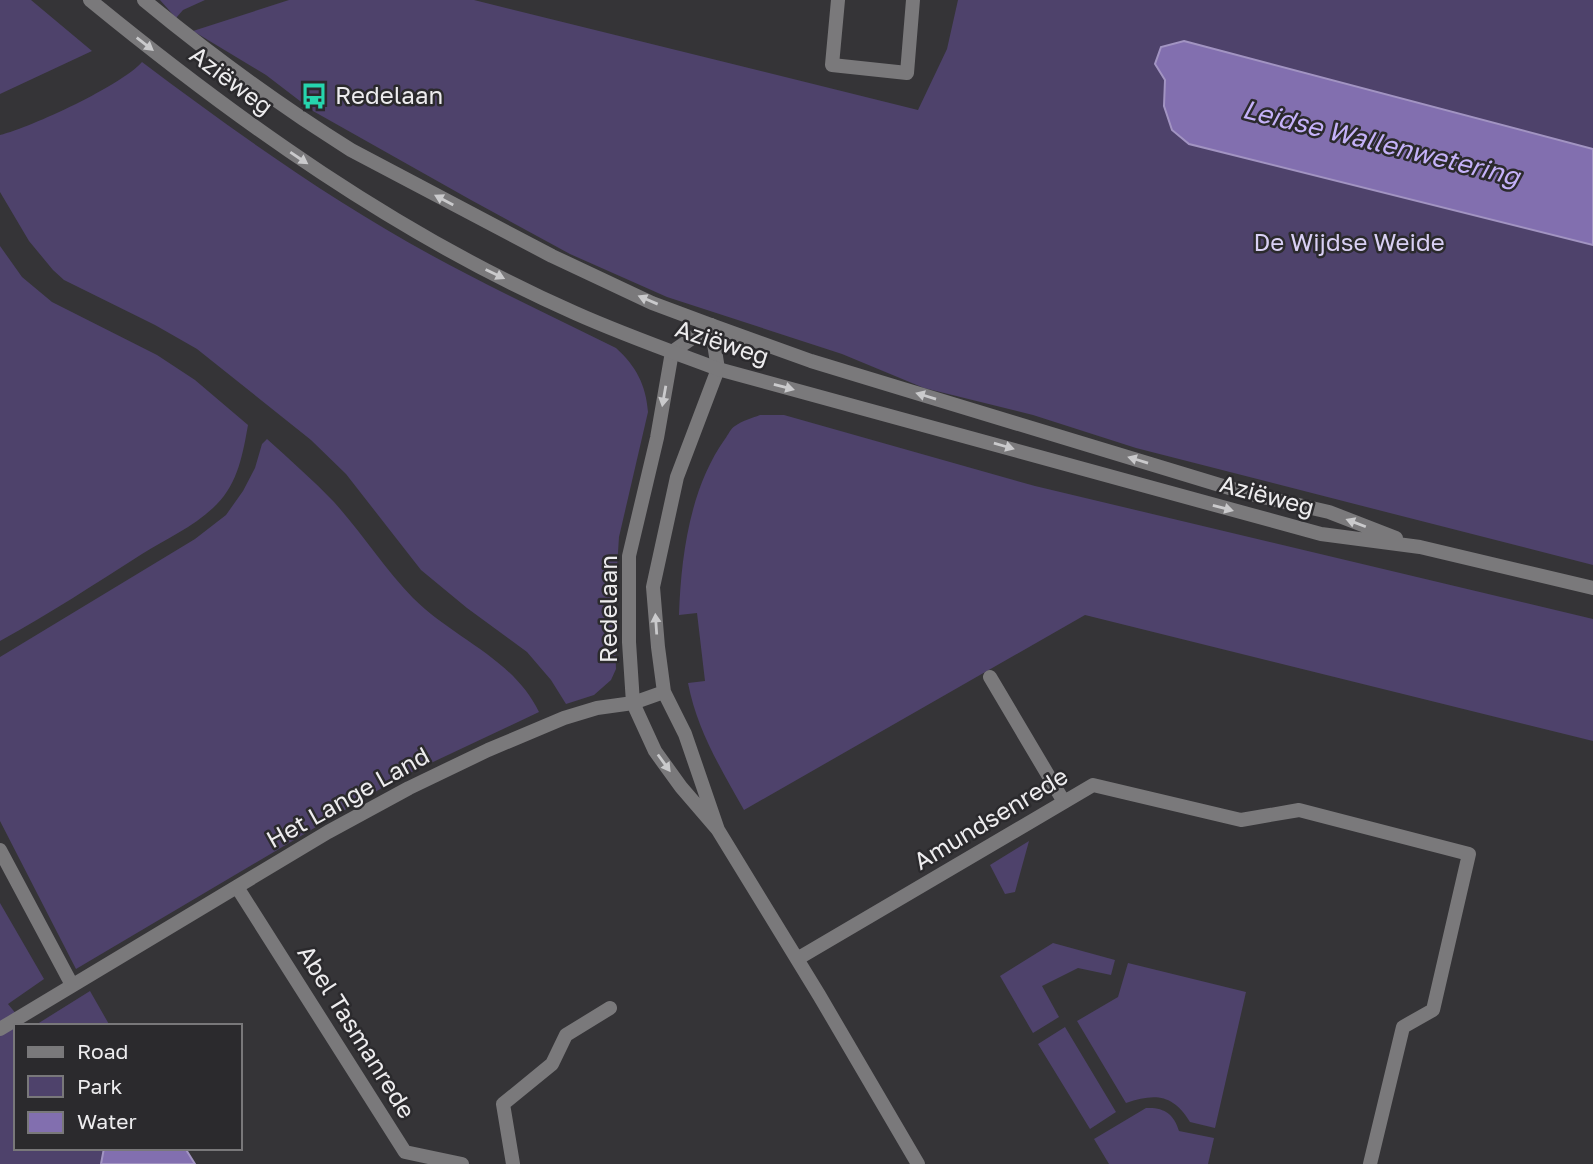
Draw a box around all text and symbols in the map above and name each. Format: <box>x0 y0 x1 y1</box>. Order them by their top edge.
one-way arrow <box>136 36 154 51</box>
street label: Aziëweg <box>185 39 279 120</box>
place label: Redelaan <box>335 80 443 109</box>
bus stop icon: Redelaan <box>299 81 329 111</box>
water label: Leidse Wallenwetering <box>1239 93 1525 192</box>
one-way arrow <box>290 151 308 165</box>
one-way arrow <box>434 194 454 205</box>
park label: De Wijdse Weide <box>1253 227 1445 256</box>
one-way arrow <box>485 268 505 279</box>
one-way arrow <box>637 294 658 305</box>
street label: Aziëweg <box>672 313 773 370</box>
one-way arrow <box>774 382 795 392</box>
one-way arrow <box>658 385 669 407</box>
one-way arrow <box>915 390 936 401</box>
one-way arrow <box>993 442 1014 452</box>
one-way arrow <box>1127 454 1148 465</box>
street label: Aziëweg <box>1217 468 1318 521</box>
one-way arrow <box>1213 503 1234 513</box>
one-way arrow <box>1346 517 1367 528</box>
street label: Redelaan <box>593 555 622 663</box>
one-way arrow <box>650 613 661 635</box>
street label: Het Lange Land <box>261 740 434 853</box>
one-way arrow <box>657 754 671 772</box>
street label: Amundsenrede <box>908 760 1072 875</box>
street label: Abel Tasmanrede <box>292 939 422 1123</box>
legend <box>14 1024 242 1150</box>
text: Road <box>77 1038 128 1064</box>
text: Park <box>77 1073 123 1099</box>
text: Water <box>77 1108 137 1134</box>

